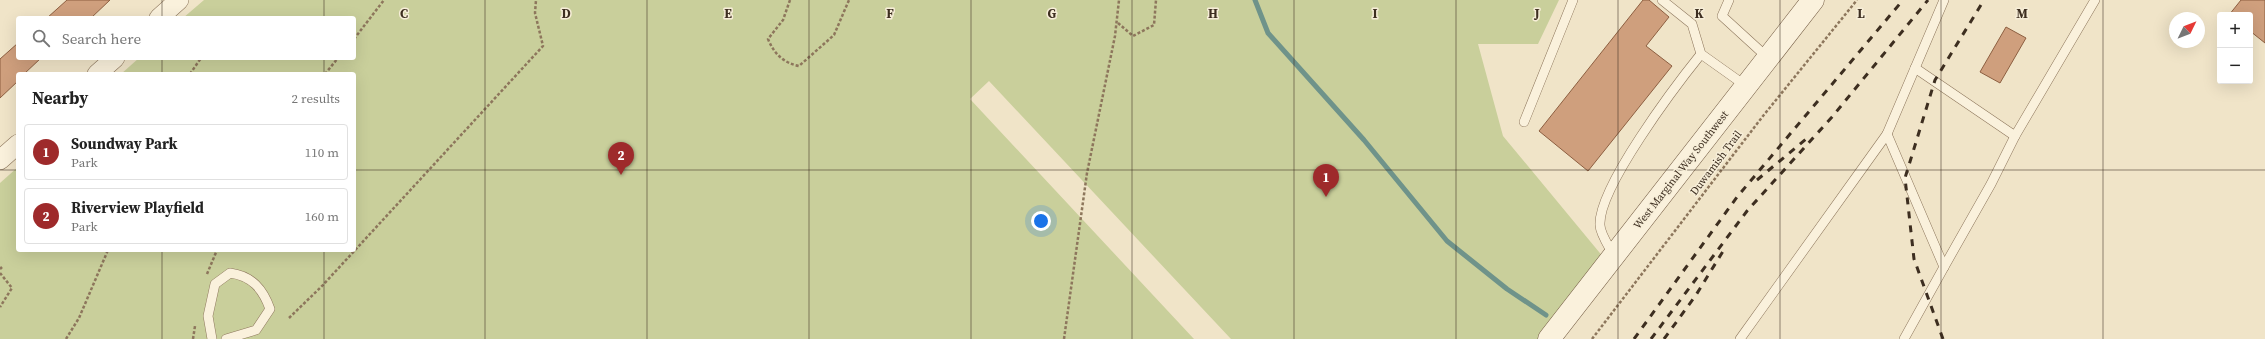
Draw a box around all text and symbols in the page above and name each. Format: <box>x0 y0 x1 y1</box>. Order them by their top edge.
text: C <box>400 5 408 22</box>
text: D <box>561 5 571 22</box>
text: E <box>724 5 732 22</box>
text: F <box>886 5 894 22</box>
text: G <box>1048 5 1057 22</box>
text: H <box>1208 5 1218 22</box>
text: I <box>1372 5 1378 22</box>
text: J <box>1533 5 1540 22</box>
text: K <box>1694 5 1704 22</box>
text: L <box>1857 5 1865 22</box>
text: M <box>2016 5 2028 22</box>
north arrow <box>2169 12 2205 48</box>
map controls <box>2217 12 2253 84</box>
button: + <box>2217 12 2253 48</box>
search box <box>16 16 356 60</box>
icon: search <box>30 27 52 49</box>
text: Search here <box>62 28 141 49</box>
button: − <box>2217 48 2253 84</box>
text: Nearby <box>32 86 88 110</box>
text: 2 results <box>292 90 340 107</box>
street label: West Marginal Way Southwest <box>1630 107 1732 232</box>
street label: Duwamish Trail <box>1687 128 1745 198</box>
text: Soundway Park <box>71 133 178 154</box>
pin: 2 <box>608 142 634 175</box>
text: 1 <box>42 144 50 161</box>
text: 110 m <box>305 144 339 161</box>
text: Park <box>71 154 98 171</box>
pin: 1 <box>1313 164 1339 197</box>
text: Riverview Playfield <box>71 197 204 218</box>
text: 2 <box>42 208 50 225</box>
text: 160 m <box>305 208 339 225</box>
your location <box>1031 211 1051 231</box>
text: Park <box>71 218 98 235</box>

